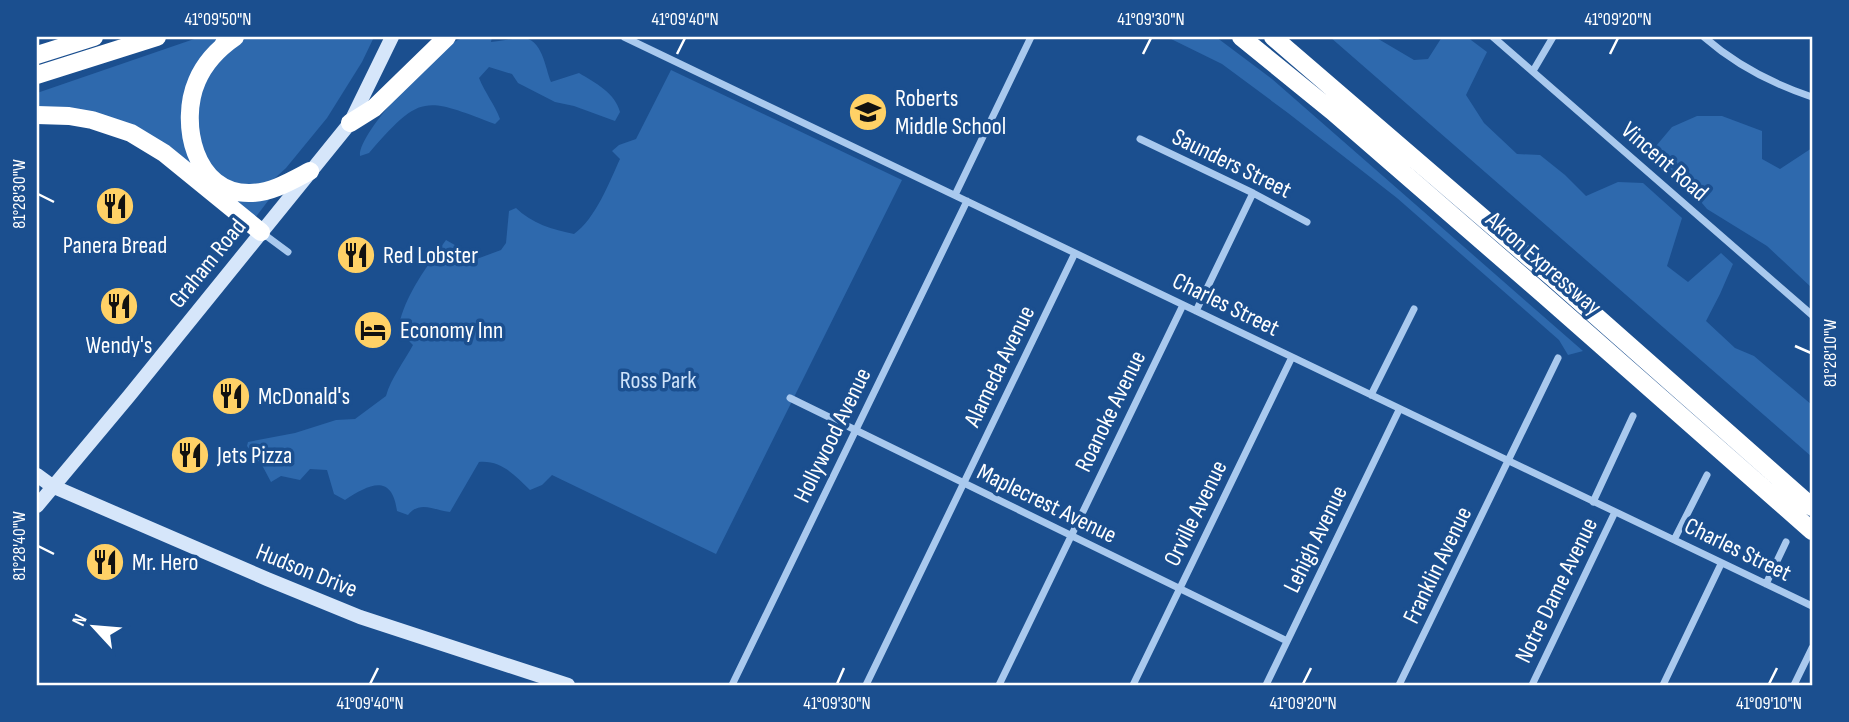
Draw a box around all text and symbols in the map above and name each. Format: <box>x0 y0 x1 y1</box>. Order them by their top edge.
text: 41°09'50"N <box>185 9 251 30</box>
text: 41°09'40"N <box>651 9 719 30</box>
text: 41°09'30"N <box>1117 9 1185 30</box>
text: 41°09'20"N <box>1584 9 1652 30</box>
place label: Roberts Middle School <box>895 84 1006 141</box>
school or university icon: Roberts Middle School <box>847 91 889 133</box>
street label: Vincent Road <box>1615 116 1714 207</box>
street label: Saunders Street <box>1167 122 1296 205</box>
text: 81°28'30"W <box>9 159 30 229</box>
restaurant icon: Panera Bread <box>94 185 136 227</box>
street label: Akron Expressway <box>1479 205 1607 321</box>
street label: Graham Road <box>163 213 252 314</box>
place label: Panera Bread <box>63 231 167 260</box>
restaurant icon: Red Lobster <box>335 234 377 276</box>
place label: Red Lobster <box>383 241 478 270</box>
street label: Charles Street <box>1168 266 1284 343</box>
restaurant icon: Wendy's <box>98 285 140 327</box>
street label: Alameda Avenue <box>957 301 1041 432</box>
hotel icon: Economy Inn <box>352 309 394 351</box>
place label: Economy Inn <box>400 316 503 345</box>
text: 81°28'10"W <box>1820 319 1841 387</box>
place label: Wendy's <box>86 331 152 360</box>
street label: Roanoke Avenue <box>1069 346 1152 477</box>
street label: Hollywood Avenue <box>787 363 878 507</box>
park label: Ross Park <box>620 366 696 395</box>
restaurant icon: McDonald's <box>210 375 252 417</box>
place label: McDonald's <box>258 382 350 411</box>
restaurant icon: Jets Pizza <box>169 434 211 476</box>
place label: Jets Pizza <box>216 441 292 470</box>
street label: Orville Avenue <box>1157 456 1233 571</box>
street label: Maplecrest Avenue <box>972 457 1121 550</box>
street label: Lehigh Avenue <box>1277 481 1354 597</box>
street label: Franklin Avenue <box>1397 502 1478 628</box>
text: 81°28'40"W <box>9 511 30 581</box>
street label: Charles Street <box>1680 511 1796 588</box>
street label: Notre Dame Avenue <box>1509 513 1604 668</box>
street label: Hudson Drive <box>252 537 362 604</box>
restaurant icon: Mr. Hero <box>84 541 126 583</box>
place label: Mr. Hero <box>132 548 198 577</box>
north arrow <box>60 592 130 662</box>
text: N <box>68 611 93 630</box>
text: 41°09'40"N <box>336 693 404 714</box>
text: 41°09'30"N <box>803 693 871 714</box>
text: 41°09'20"N <box>1269 693 1337 714</box>
text: 41°09'10"N <box>1736 693 1802 714</box>

